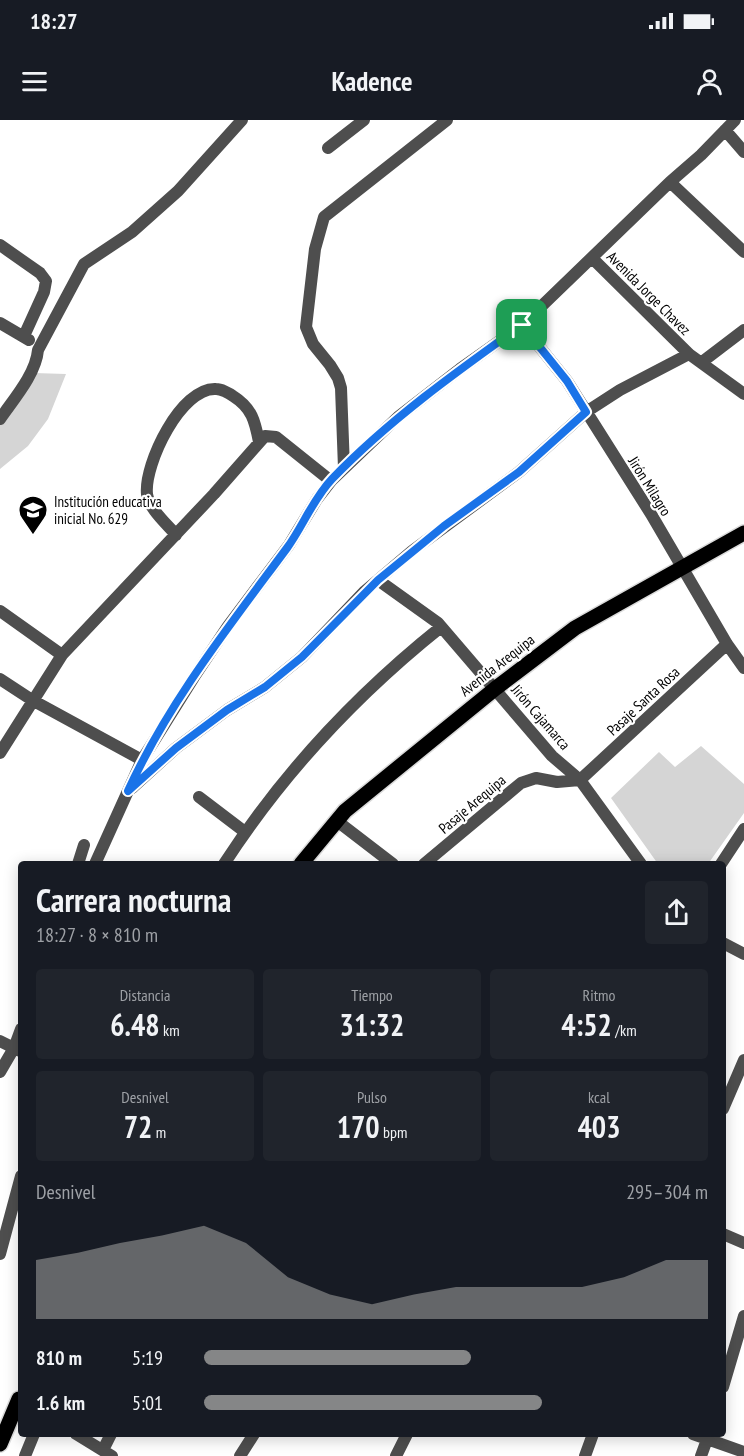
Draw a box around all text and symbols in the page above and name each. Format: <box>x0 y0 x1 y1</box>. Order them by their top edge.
text: 18:27 <box>30 7 78 35</box>
text: Kadence <box>331 64 413 98</box>
icon: menu <box>18 65 51 98</box>
icon: person <box>693 65 726 98</box>
street label: Avenida Jorge Chavez <box>603 247 695 339</box>
pin <box>496 299 547 350</box>
icon: arrive <box>505 308 538 341</box>
street label: Jirón Milagro <box>624 452 676 519</box>
place label: Institución educativa inicial No. 629 <box>54 492 162 528</box>
school or university icon: Institución educativa inicial No. 629 <box>17 494 49 536</box>
street label: Avenida Arequipa <box>456 630 538 700</box>
street label: Pasaje Santa Rosa <box>603 663 683 739</box>
street label: Jirón Cajamarca <box>507 680 575 754</box>
street label: Pasaje Arequipa <box>435 770 509 838</box>
text: Carrera nocturna <box>36 878 231 921</box>
button: share <box>645 881 708 944</box>
text: 18:27 · 8 × 810 m <box>36 922 158 948</box>
text: Distancia <box>120 985 170 1005</box>
text: Tiempo <box>351 985 393 1005</box>
text: Ritmo <box>583 985 615 1005</box>
text: 6.48 <box>110 1005 160 1044</box>
text: 31:32 <box>340 1005 404 1044</box>
text: 4:52 <box>561 1005 612 1044</box>
text: km <box>160 1020 180 1040</box>
text: /km <box>612 1020 637 1040</box>
text: Desnivel <box>121 1087 169 1107</box>
text: Pulso <box>357 1087 387 1107</box>
text: kcal <box>588 1087 610 1107</box>
text: 72 <box>124 1107 152 1146</box>
text: 170 <box>337 1107 380 1146</box>
text: 403 <box>577 1107 621 1146</box>
text: m <box>152 1122 166 1142</box>
text: bpm <box>380 1122 407 1142</box>
text: Desnivel <box>36 1179 95 1205</box>
text: 295–304 m <box>626 1179 708 1205</box>
text: 810 m <box>36 1345 82 1371</box>
text: 5:19 <box>132 1345 163 1371</box>
text: 1.6 km <box>36 1390 85 1416</box>
text: 5:01 <box>132 1390 163 1416</box>

